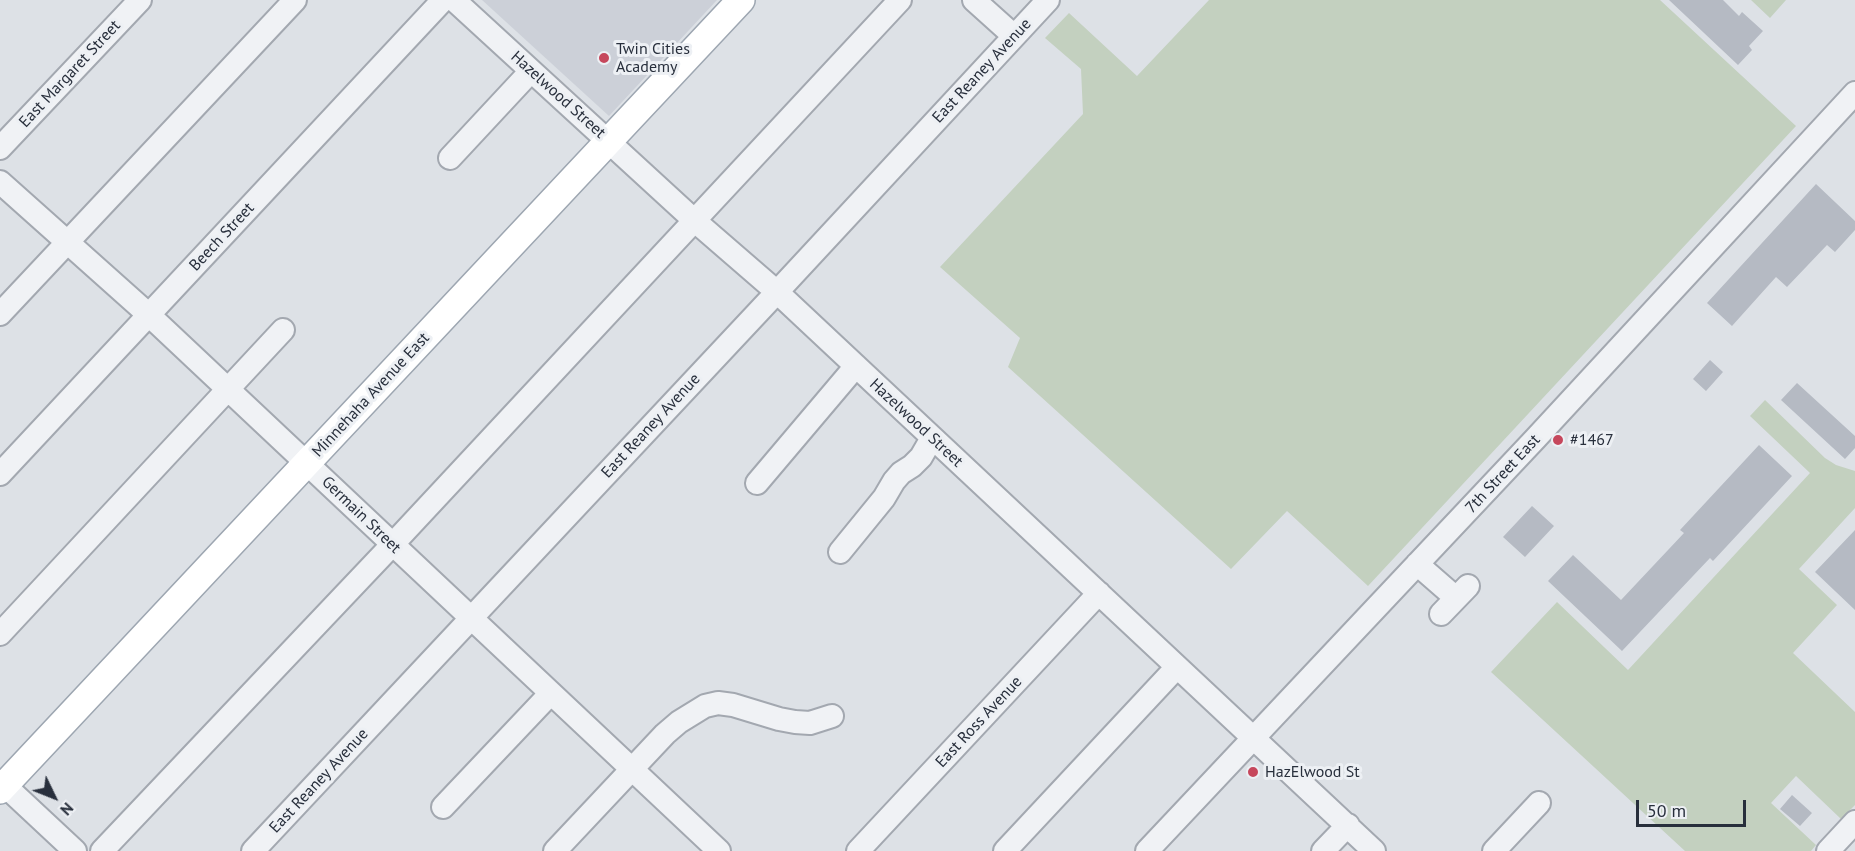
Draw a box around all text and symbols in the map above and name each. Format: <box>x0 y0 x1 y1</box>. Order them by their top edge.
street label: East Reaney Avenue <box>929 15 1035 127</box>
street label: East Margaret Street <box>15 16 125 132</box>
place label: Twin Cities Academy <box>616 39 690 77</box>
street label: Hazelwood Street <box>507 47 609 143</box>
marker: Twin Cities Academy <box>597 51 611 65</box>
street label: Beech Street <box>186 199 258 275</box>
street label: Minnehaha Avenue East <box>308 329 434 461</box>
street label: East Reaney Avenue <box>598 370 704 482</box>
street label: Hazelwood Street <box>865 375 967 471</box>
place label: #1467 <box>1570 430 1614 450</box>
street label: 7th Street East <box>1462 431 1544 517</box>
marker: #1467 <box>1551 433 1565 447</box>
street label: Germain Street <box>317 473 405 557</box>
street label: East Ross Avenue <box>932 672 1026 772</box>
street label: East Reaney Avenue <box>266 725 372 837</box>
place label: HazElwood St <box>1265 762 1360 782</box>
marker: HazElwood St <box>1246 765 1260 779</box>
north arrow <box>24 767 84 827</box>
scale bar <box>1639 788 1748 826</box>
text: N <box>56 799 78 820</box>
text: 50 m <box>1647 799 1686 822</box>

